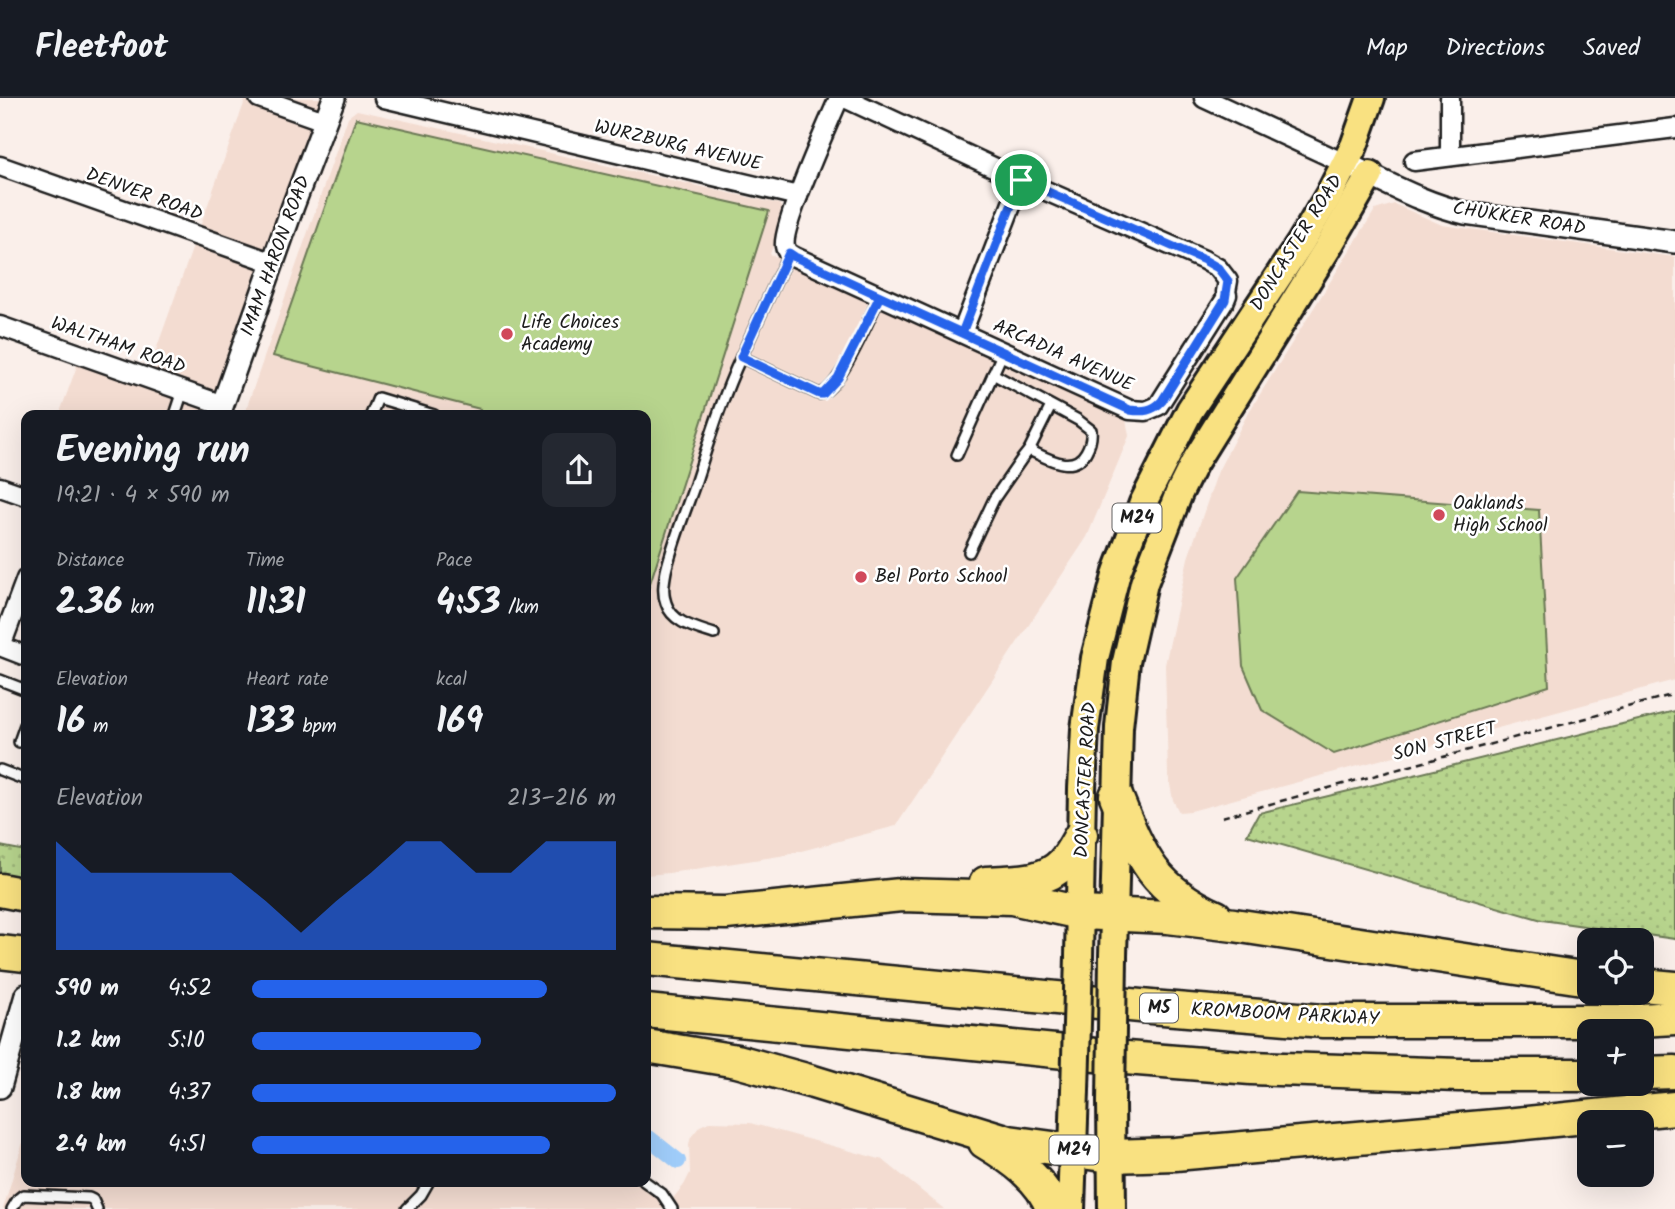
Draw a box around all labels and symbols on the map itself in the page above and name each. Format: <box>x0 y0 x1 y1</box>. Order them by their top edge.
street label: WURZBURG AVENUE <box>591 112 766 180</box>
pin <box>991 150 1051 210</box>
street label: DENVER ROAD <box>81 160 207 230</box>
street label: DONCASTER ROAD <box>1243 169 1351 317</box>
street label: IMAM HARON ROAD <box>233 171 319 341</box>
street label: CHUKKER ROAD <box>1450 194 1588 244</box>
place label: Life Choices Academy <box>521 308 619 360</box>
street label: WALTHAM ROAD <box>47 309 189 383</box>
street label: ARCADIA AVENUE <box>988 312 1139 401</box>
marker: Life Choices Academy <box>499 326 515 342</box>
place label: Oaklands High School <box>1453 489 1548 541</box>
road number: M24 <box>1112 504 1162 532</box>
marker: Oaklands High School <box>1431 507 1447 523</box>
place label: Bel Porto School <box>875 562 1008 592</box>
marker: Bel Porto School <box>853 569 869 585</box>
street label: DONCASTER ROAD <box>1067 701 1105 859</box>
street label: SON STREET <box>1390 713 1502 770</box>
road number: M5 <box>1140 994 1178 1023</box>
street label: KROMBOOM PARKWAY <box>1190 995 1381 1035</box>
road number: M24 <box>1050 1135 1098 1164</box>

